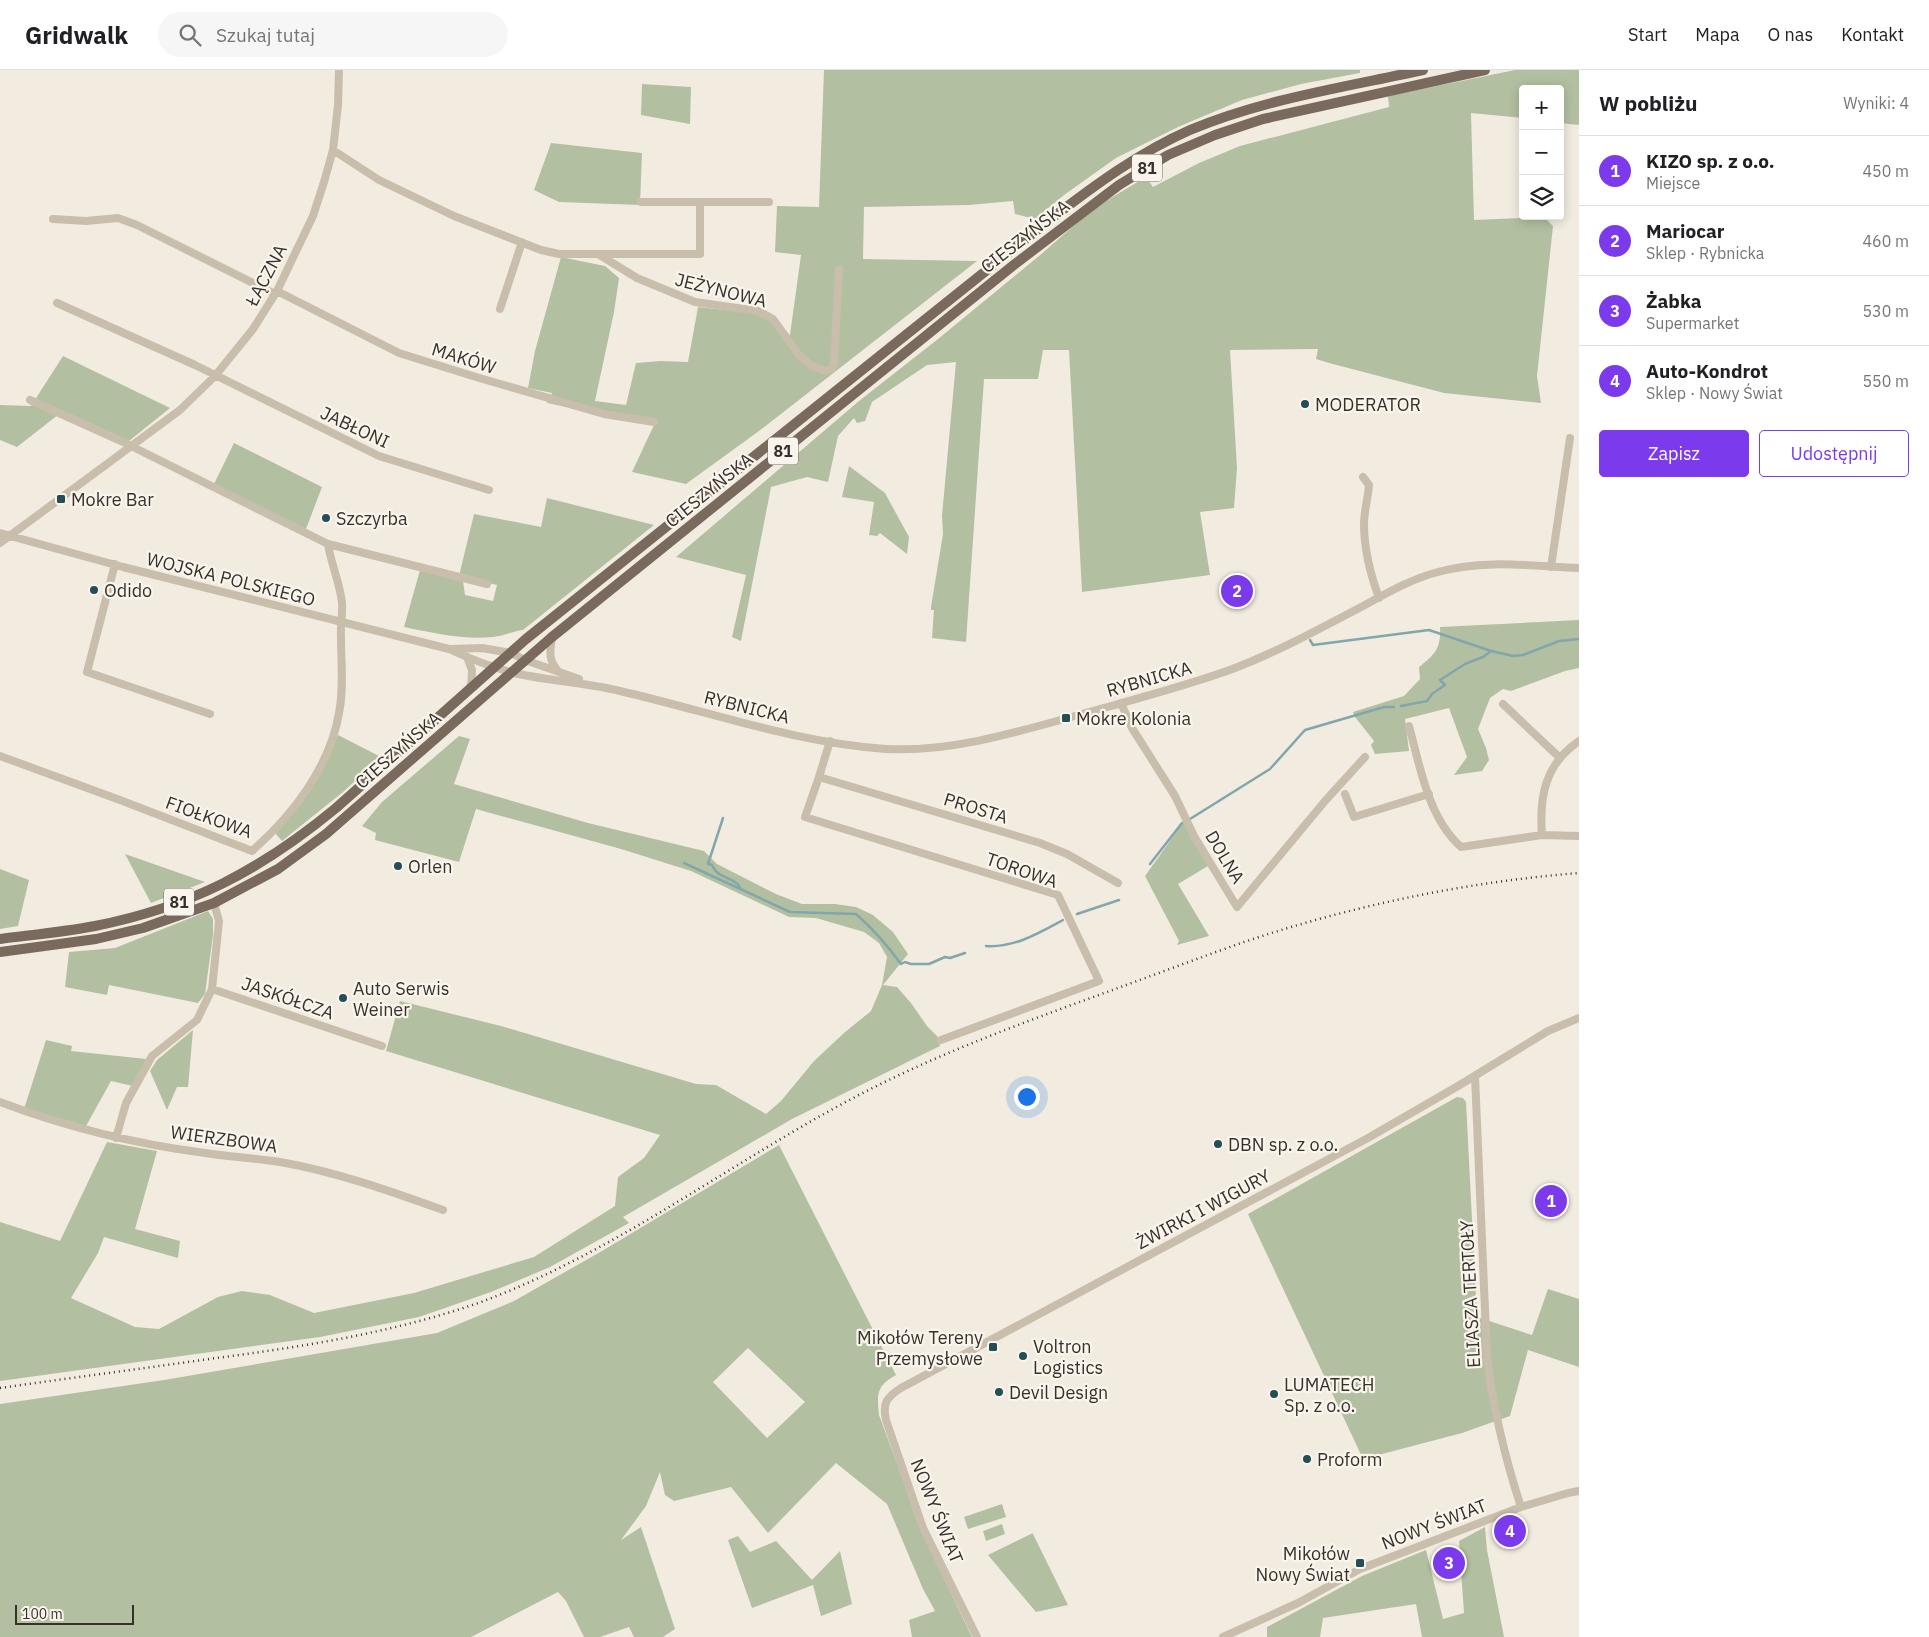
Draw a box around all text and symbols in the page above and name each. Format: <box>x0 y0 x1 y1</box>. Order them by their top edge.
search box <box>158 12 508 57</box>
text: Gridwalk <box>25 19 128 51</box>
icon: search <box>176 21 204 49</box>
text: Szukaj tutaj <box>216 23 315 47</box>
text: Start <box>1628 23 1667 46</box>
text: Mapa <box>1695 23 1740 46</box>
text: O nas <box>1768 23 1813 46</box>
text: Kontakt <box>1841 23 1904 46</box>
map controls <box>1519 85 1564 220</box>
button: + <box>1519 85 1564 130</box>
text: W pobliżu <box>1599 89 1698 117</box>
text: Wyniki: 4 <box>1843 93 1909 113</box>
button: − <box>1519 130 1564 175</box>
text: KIZO sp. z o.o. <box>1646 149 1775 173</box>
road number: 81 <box>1132 155 1162 182</box>
text: 1 <box>1610 161 1620 181</box>
text: 450 m <box>1862 161 1909 181</box>
text: Miejsce <box>1646 173 1700 193</box>
button: layers <box>1519 175 1564 220</box>
street label: CIESZYŃSKA <box>976 194 1074 278</box>
text: Mariocar <box>1646 219 1725 243</box>
text: 2 <box>1610 231 1620 251</box>
text: 460 m <box>1862 231 1909 251</box>
street label: ŁĄCZNA <box>240 240 292 311</box>
text: Sklep · Rybnicka <box>1646 243 1764 263</box>
street label: JEŻYNOWA <box>673 267 770 313</box>
text: Żabka <box>1646 289 1702 313</box>
text: 3 <box>1610 301 1620 321</box>
text: 530 m <box>1862 301 1909 321</box>
text: Supermarket <box>1646 313 1739 333</box>
street label: MAKÓW <box>429 337 499 379</box>
text: Auto-Kondrot <box>1646 359 1768 383</box>
text: 4 <box>1610 371 1620 391</box>
text: 550 m <box>1862 371 1909 391</box>
text: Sklep · Nowy Świat <box>1646 383 1783 403</box>
place label: MODERATOR <box>1315 393 1421 416</box>
marker: MODERATOR <box>1299 398 1311 410</box>
street label: JABŁONI <box>317 401 393 453</box>
button: Zapisz <box>1599 430 1749 477</box>
button: Udostępnij <box>1759 430 1909 477</box>
road number: 81 <box>768 438 798 464</box>
street label: CIESZYŃSKA <box>660 447 758 532</box>
place label: Mokre Bar <box>71 488 154 511</box>
marker: Mokre Bar <box>55 493 67 505</box>
place label: Szczyrba <box>336 507 408 530</box>
marker: Szczyrba <box>320 512 332 524</box>
street label: WOJSKA POLSKIEGO <box>144 547 318 611</box>
pin: 2 <box>1221 572 1253 610</box>
place label: Odido <box>104 579 152 602</box>
marker: Odido <box>88 584 100 596</box>
street label: RYBNICKA <box>1104 656 1195 702</box>
street label: RYBNICKA <box>702 685 793 729</box>
street label: CIESZYŃSKA <box>350 706 446 794</box>
place label: Mokre Kolonia <box>1076 707 1192 730</box>
marker: Mokre Kolonia <box>1060 712 1072 724</box>
street label: PROSTA <box>941 787 1011 829</box>
street label: FIOŁKOWA <box>163 791 256 843</box>
street label: DOLNA <box>1200 826 1250 888</box>
street label: TOROWA <box>983 847 1061 893</box>
place label: Orlen <box>408 855 452 878</box>
marker: Orlen <box>392 860 404 872</box>
road number: 81 <box>164 889 194 916</box>
street label: JASKÓŁCZA <box>239 971 338 1025</box>
place label: Auto Serwis Weiner <box>353 977 449 1021</box>
marker: Auto Serwis Weiner <box>337 992 349 1004</box>
your location <box>1014 1084 1040 1110</box>
street label: WIERZBOWA <box>169 1120 279 1158</box>
place label: DBN sp. z o.o. <box>1228 1133 1338 1156</box>
marker: DBN sp. z o.o. <box>1212 1138 1224 1150</box>
street label: ŻWIRKI I WIGURY <box>1132 1164 1274 1254</box>
pin: 1 <box>1535 1182 1567 1220</box>
street label: ELIASZA TERTOŁY <box>1455 1219 1485 1368</box>
place label: Mikołów Tereny Przemysłowe <box>857 1326 983 1370</box>
place label: Voltron Logistics <box>1033 1335 1103 1379</box>
marker: Mikołów Tereny Przemysłowe <box>987 1341 999 1353</box>
marker: Voltron Logistics <box>1017 1350 1029 1362</box>
place label: LUMATECH Sp. z o.o. <box>1284 1373 1374 1417</box>
place label: Devil Design <box>1009 1381 1108 1404</box>
marker: Devil Design <box>993 1386 1005 1398</box>
marker: LUMATECH Sp. z o.o. <box>1268 1388 1280 1400</box>
place label: Proform <box>1317 1448 1382 1471</box>
marker: Proform <box>1301 1453 1313 1465</box>
street label: NOWY ŚWIAT <box>906 1455 968 1567</box>
street label: NOWY ŚWIAT <box>1378 1493 1490 1555</box>
pin: 4 <box>1494 1512 1526 1550</box>
place label: Mikołów Nowy Świat <box>1256 1542 1350 1586</box>
pin: 3 <box>1433 1544 1465 1582</box>
marker: Mikołów Nowy Świat <box>1354 1557 1366 1569</box>
scale bar <box>15 1602 134 1625</box>
text: 100 m <box>22 1605 63 1623</box>

